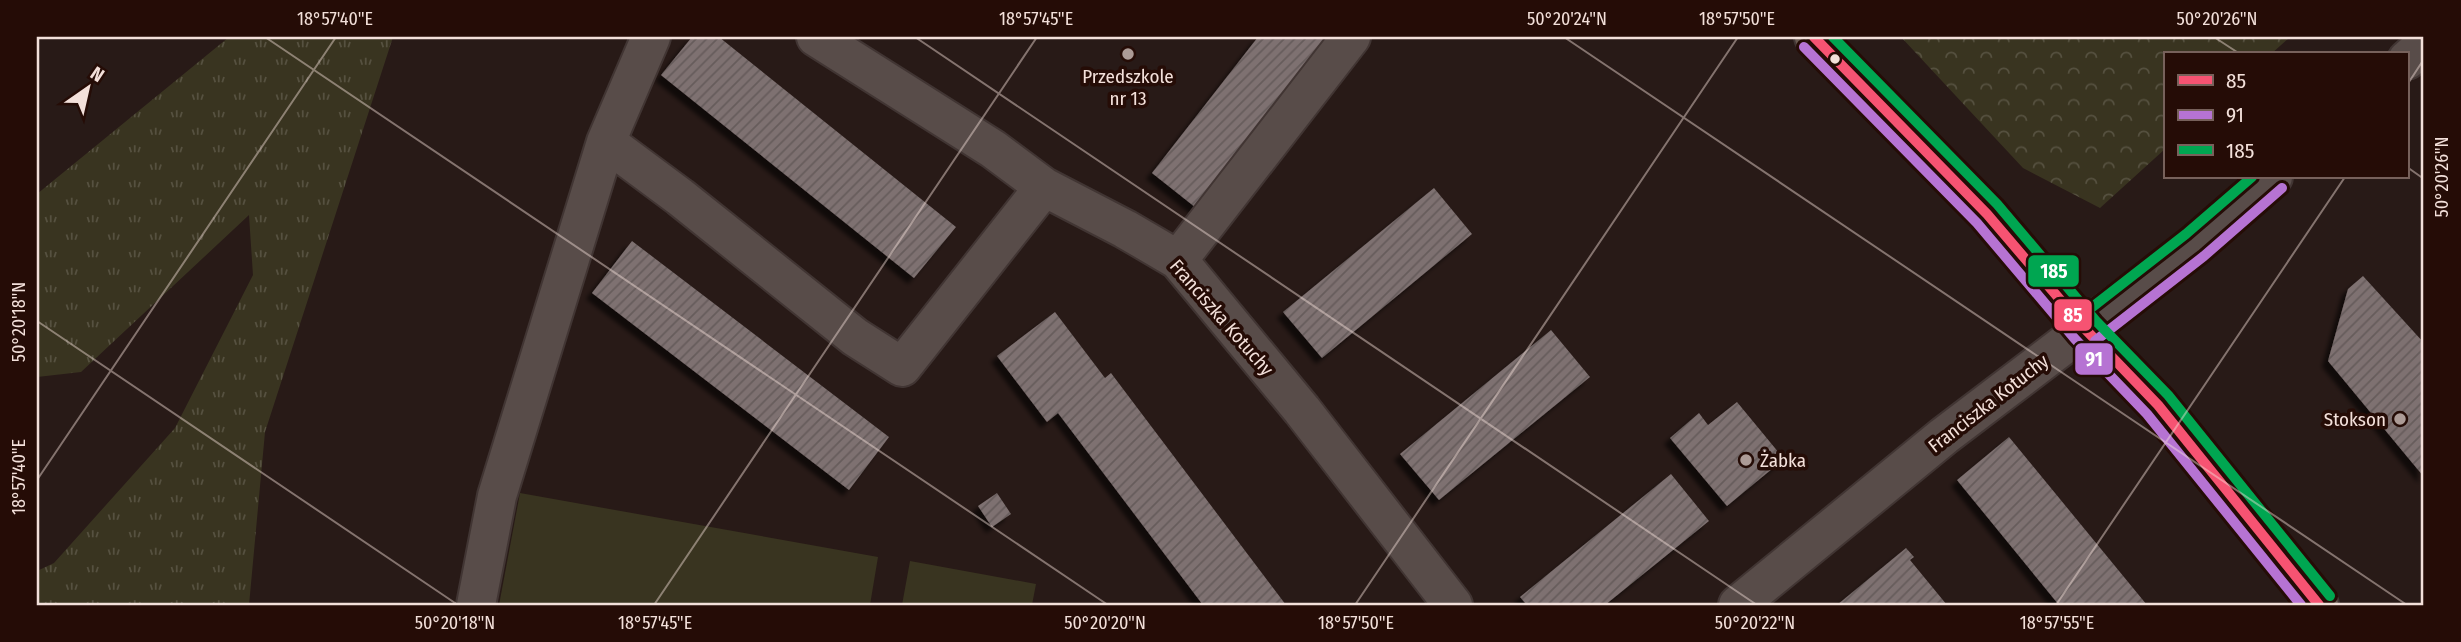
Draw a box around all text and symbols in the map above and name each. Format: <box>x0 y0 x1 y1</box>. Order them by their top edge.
text: 18°57'40"E <box>297 8 373 30</box>
text: 18°57'45"E <box>999 8 1073 30</box>
text: 50°20'24"N <box>1527 8 1607 30</box>
text: 18°57'50"E <box>1699 8 1775 30</box>
text: 50°20'26"N <box>2176 8 2258 30</box>
marker: Przedszkole nr 13 <box>1120 46 1136 62</box>
north arrow <box>52 52 122 122</box>
unlabelled marker <box>1828 52 1842 66</box>
legend <box>2164 52 2408 178</box>
text: N <box>86 62 108 87</box>
place label: Przedszkole nr 13 <box>1082 65 1174 110</box>
text: 85 <box>2226 68 2246 94</box>
text: 91 <box>2226 102 2244 128</box>
text: 50°20'26"N <box>2431 136 2453 218</box>
text: 185 <box>2226 138 2254 164</box>
line badge: 185 <box>2027 254 2080 288</box>
street label: Franciszka Kotuchy <box>1165 255 1279 380</box>
text: 185 <box>2040 260 2068 283</box>
text: 50°20'18"N <box>8 282 30 362</box>
line badge: 85 <box>2053 298 2093 332</box>
text: 85 <box>2063 304 2083 327</box>
line badge: 91 <box>2074 342 2114 376</box>
text: 91 <box>2085 348 2103 371</box>
street label: Franciszka Kotuchy <box>1924 349 2053 458</box>
place label: Stokson <box>2324 408 2386 431</box>
marker: Stokson <box>2392 411 2408 427</box>
text: 18°57'40"E <box>8 439 30 515</box>
place label: Żabka <box>1760 449 1806 472</box>
marker: Żabka <box>1738 452 1754 468</box>
text: 50°20'18"N <box>415 612 495 634</box>
text: 18°57'45"E <box>618 612 692 634</box>
text: 50°20'20"N <box>1064 612 1146 634</box>
text: 18°57'50"E <box>1318 612 1394 634</box>
text: 50°20'22"N <box>1715 612 1795 634</box>
text: 18°57'55"E <box>2020 612 2094 634</box>

